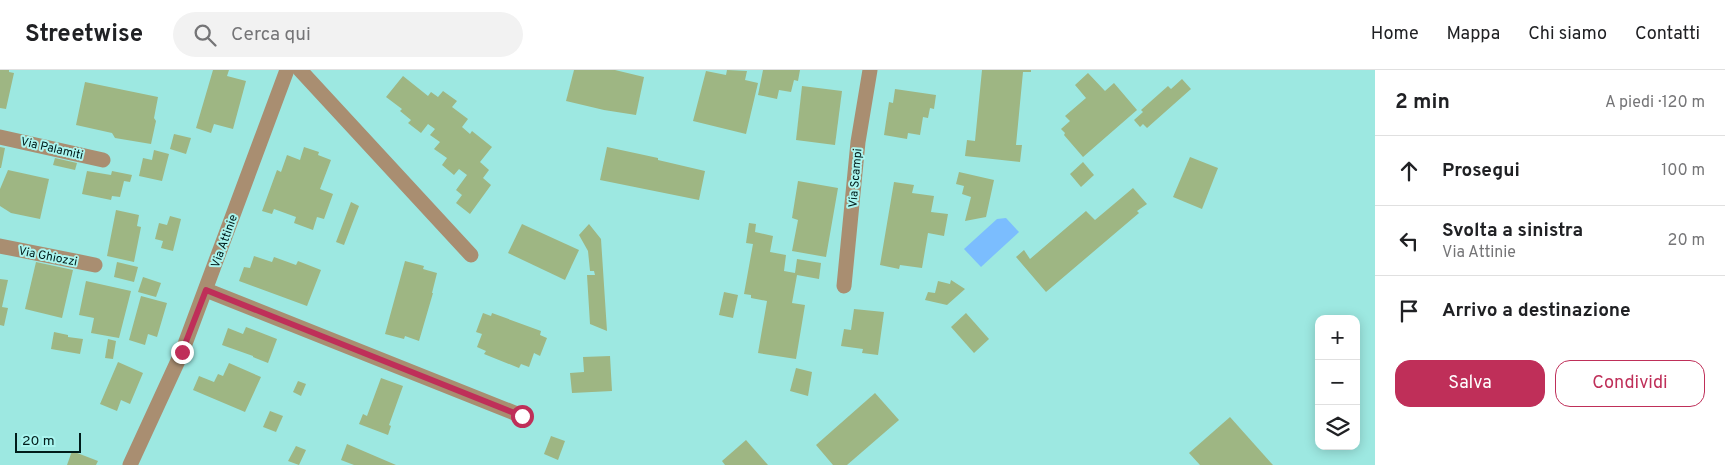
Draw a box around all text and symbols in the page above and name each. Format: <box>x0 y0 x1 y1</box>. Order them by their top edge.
search box <box>173 12 523 57</box>
text: Streetwise <box>25 20 143 50</box>
icon: search <box>191 21 219 49</box>
text: Cerca qui <box>231 23 311 47</box>
text: Home <box>1371 23 1419 46</box>
text: Mappa <box>1447 23 1500 46</box>
text: Chi siamo <box>1528 23 1607 46</box>
text: Contatti <box>1635 23 1700 46</box>
text: 2 min <box>1395 89 1450 116</box>
text: A piedi · 120 m <box>1605 93 1705 113</box>
street label: Via Palamiti <box>19 134 85 164</box>
street label: Via Scampi <box>845 148 867 208</box>
icon: ahead <box>1395 157 1423 185</box>
text: Prosegui <box>1442 159 1520 183</box>
text: 100 m <box>1661 161 1705 181</box>
street label: Via Attinie <box>208 213 242 270</box>
text: Svolta a sinistra <box>1442 219 1583 243</box>
icon: left <box>1395 227 1423 255</box>
text: 20 m <box>1668 231 1705 251</box>
street label: Via Ghiozzi <box>17 243 79 271</box>
text: Via Attinie <box>1442 243 1516 263</box>
icon: arrive <box>1395 297 1423 325</box>
text: Arrivo a destinazione <box>1442 299 1631 323</box>
map controls <box>1315 315 1360 450</box>
button: + <box>1315 315 1360 360</box>
route end <box>171 341 194 364</box>
button: − <box>1315 360 1360 405</box>
button: Salva <box>1395 360 1545 407</box>
button: Condividi <box>1555 360 1705 407</box>
route start <box>511 405 534 428</box>
button: layers <box>1315 405 1360 450</box>
scale bar <box>15 430 81 453</box>
text: 20 m <box>22 433 55 450</box>

